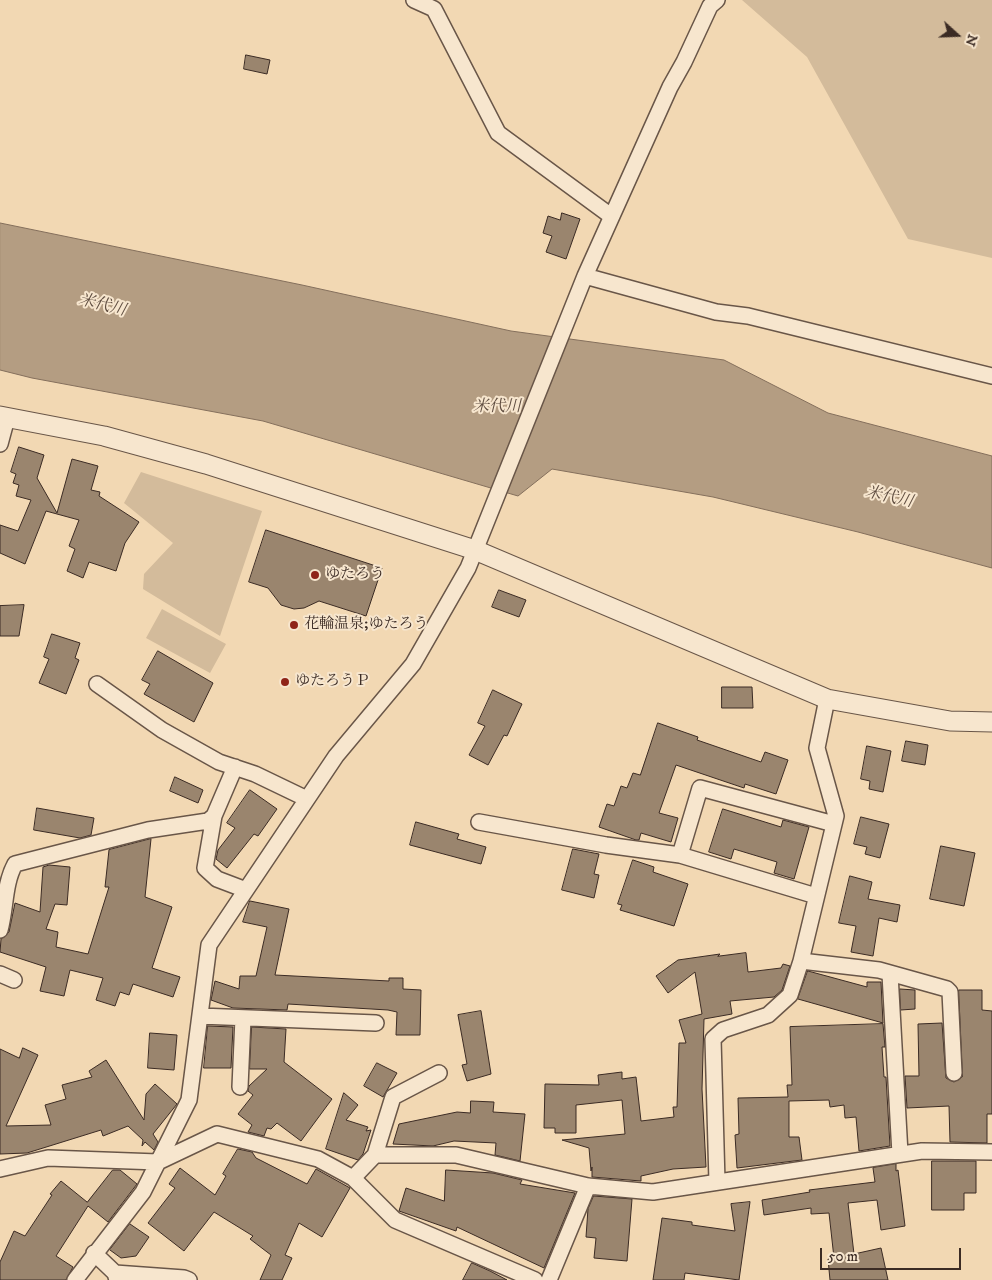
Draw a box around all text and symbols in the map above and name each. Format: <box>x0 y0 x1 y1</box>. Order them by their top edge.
north arrow <box>932 10 982 60</box>
text: N <box>961 32 982 49</box>
water label: 米代川 <box>76 291 128 321</box>
water label: 米代川 <box>473 398 521 418</box>
water label: 米代川 <box>863 483 915 513</box>
place label: ゆたろう <box>325 566 385 584</box>
marker: ゆたろう <box>309 569 321 581</box>
place label: 花輪温泉;ゆたろう <box>304 616 428 634</box>
marker: 花輪温泉;ゆたろう <box>288 619 300 631</box>
place label: ゆたろうＰ <box>295 673 370 691</box>
marker: ゆたろうＰ <box>279 676 291 688</box>
scale bar <box>822 1238 963 1270</box>
text: 50 m <box>828 1247 858 1266</box>

